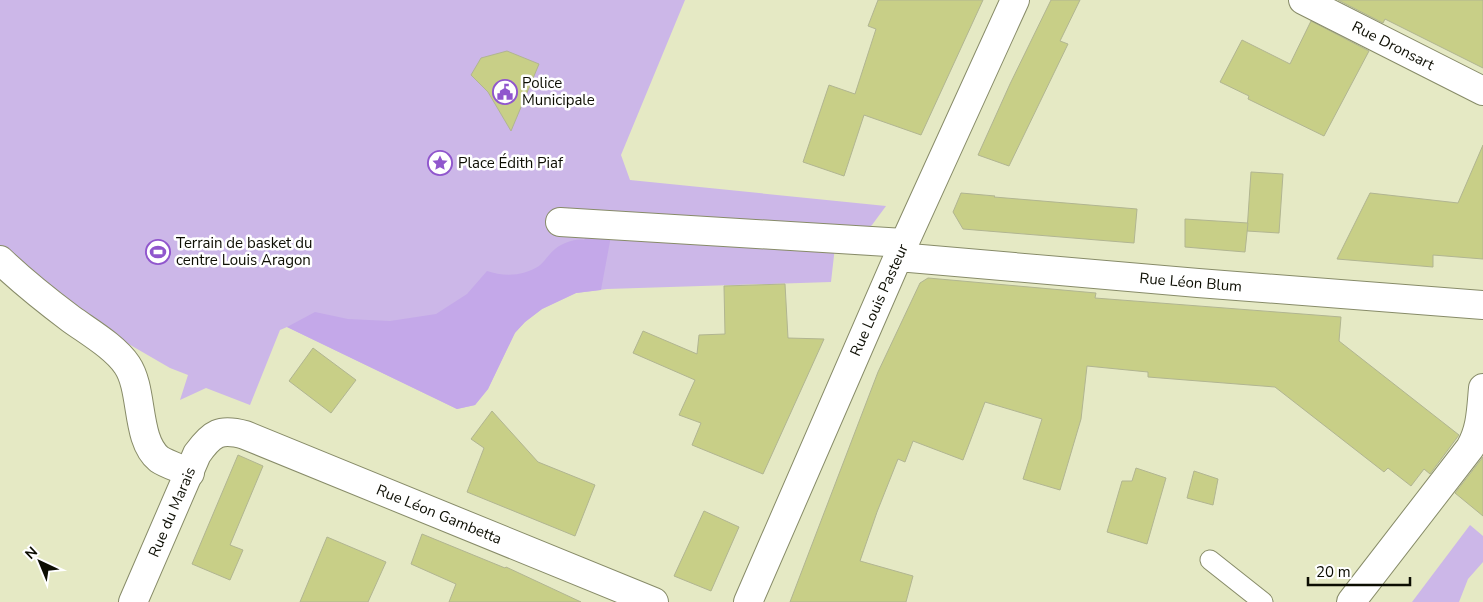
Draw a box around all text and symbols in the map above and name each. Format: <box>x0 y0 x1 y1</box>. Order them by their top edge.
street label: Rue Dronsart <box>1349 16 1438 75</box>
place label: Police Municipale <box>522 73 595 110</box>
public building icon: Police Municipale <box>492 79 518 105</box>
place icon: Place Édith Piaf <box>427 150 453 176</box>
place label: Place Édith Piaf <box>458 153 564 173</box>
place label: Terrain de basket du centre Louis Aragon <box>176 233 312 270</box>
sports icon: Terrain de basket du centre Louis Aragon <box>145 239 171 265</box>
street label: Rue Louis Pasteur <box>845 240 913 359</box>
street label: Rue Léon Blum <box>1139 268 1243 296</box>
street label: Rue du Marais <box>144 464 200 560</box>
street label: Rue Léon Gambetta <box>373 480 505 549</box>
north arrow <box>15 537 65 587</box>
text: N <box>21 543 42 563</box>
scale bar <box>1308 554 1410 586</box>
text: 20 m <box>1316 562 1351 582</box>

